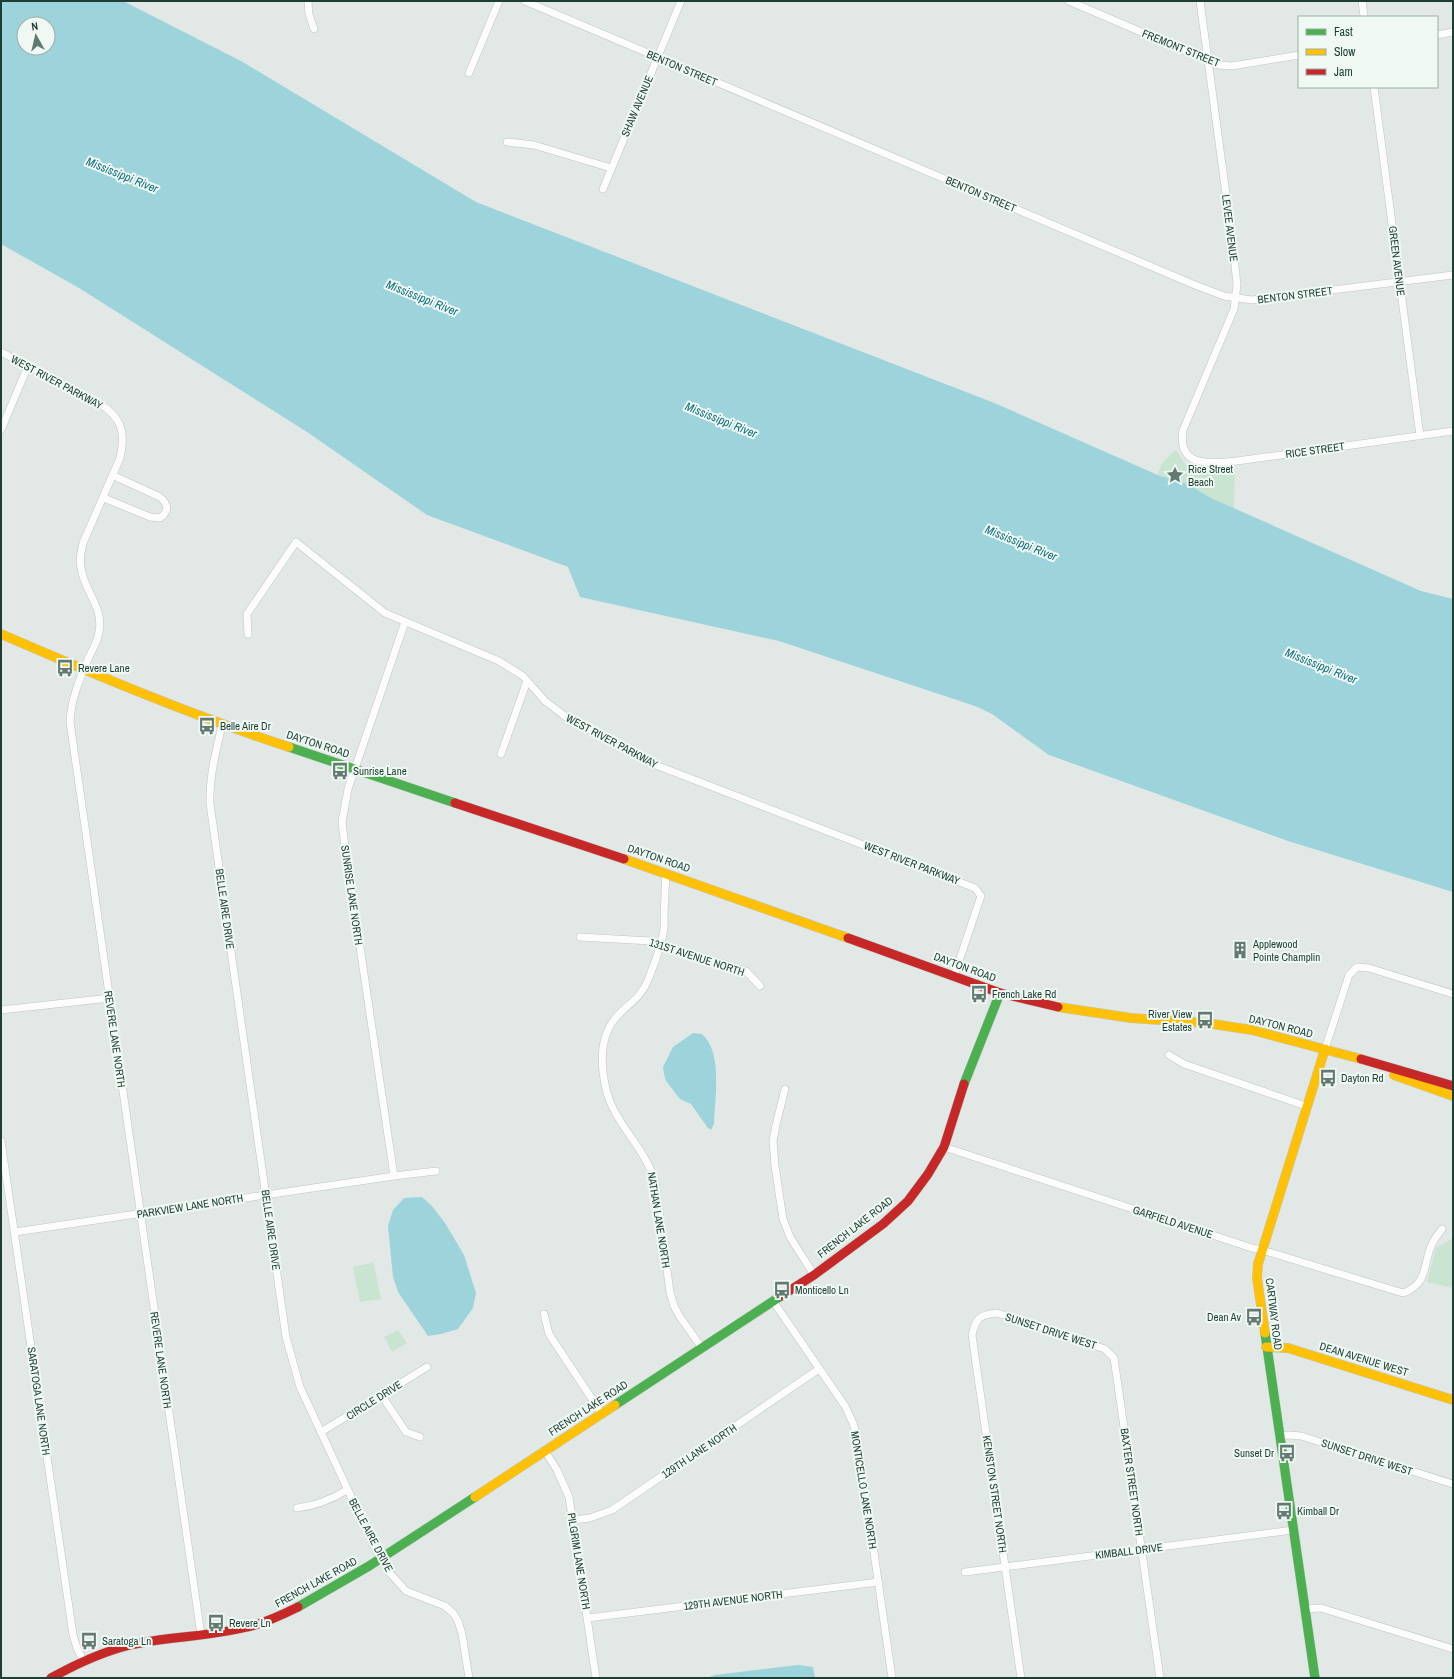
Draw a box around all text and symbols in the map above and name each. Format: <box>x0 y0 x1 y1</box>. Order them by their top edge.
north arrow <box>16 16 56 56</box>
legend <box>1298 16 1438 88</box>
text: N <box>30 19 39 33</box>
text: Fast <box>1334 24 1353 40</box>
street label: FREMONT STREET <box>1140 26 1222 70</box>
text: Slow <box>1334 44 1356 60</box>
street label: BENTON STREET <box>645 47 720 89</box>
text: Jam <box>1334 64 1353 80</box>
street label: SHAW AVENUE <box>618 73 656 139</box>
water label: Mississippi River <box>84 153 161 197</box>
street label: BENTON STREET <box>944 173 1019 215</box>
street label: LEVEE AVENUE <box>1219 194 1241 262</box>
street label: GREEN AVENUE <box>1386 225 1408 297</box>
water label: Mississippi River <box>384 276 461 320</box>
street label: BENTON STREET <box>1257 283 1334 307</box>
street label: WEST RIVER PARKWAY <box>9 352 105 412</box>
water label: Mississippi River <box>683 398 760 442</box>
street label: RICE STREET <box>1284 439 1346 461</box>
place label: Rice Street Beach <box>1188 462 1234 489</box>
place icon: Rice Street Beach <box>1165 465 1185 485</box>
water label: Mississippi River <box>983 521 1060 565</box>
water label: Mississippi River <box>1283 644 1360 688</box>
bus stop icon: Revere Lane <box>55 658 75 678</box>
place label: Revere Lane <box>78 661 130 675</box>
street label: WEST RIVER PARKWAY <box>564 711 660 771</box>
bus stop icon: Belle Aire Dr <box>197 716 217 736</box>
place label: Belle Aire Dr <box>220 719 271 733</box>
street label: DAYTON ROAD <box>285 727 351 761</box>
bus stop icon: Sunrise Lane <box>330 761 350 781</box>
place label: Sunrise Lane <box>353 764 407 778</box>
street label: WEST RIVER PARKWAY <box>862 838 962 888</box>
street label: DAYTON ROAD <box>626 841 692 875</box>
street label: SUNRISE LANE NORTH <box>338 844 366 946</box>
street label: BELLE AIRE DRIVE <box>212 868 238 950</box>
street label: 131ST AVENUE NORTH <box>648 935 746 979</box>
place label: Applewood Pointe Champlin <box>1252 937 1320 964</box>
building icon: Applewood Pointe Champlin <box>1230 940 1250 960</box>
street label: DAYTON ROAD <box>932 949 998 985</box>
bus stop icon: French Lake Rd <box>969 984 989 1004</box>
place label: French Lake Rd <box>992 987 1056 1001</box>
street label: REVERE LANE NORTH <box>101 990 129 1088</box>
place label: River View Estates <box>1148 1007 1192 1034</box>
bus stop icon: River View Estates <box>1195 1010 1215 1030</box>
street label: DAYTON ROAD <box>1248 1011 1314 1041</box>
bus stop icon: Dayton Rd <box>1318 1068 1338 1088</box>
place label: Dayton Rd <box>1341 1071 1384 1085</box>
street label: NATHAN LANE NORTH <box>645 1171 673 1269</box>
street label: BELLE AIRE DRIVE <box>258 1189 284 1271</box>
street label: PARKVIEW LANE NORTH <box>136 1191 244 1221</box>
street label: FRENCH LAKE ROAD <box>815 1193 895 1261</box>
street label: GARFIELD AVENUE <box>1131 1202 1215 1242</box>
street label: CARTWAY ROAD <box>1263 1277 1285 1351</box>
bus stop icon: Monticello Ln <box>772 1280 792 1300</box>
place label: Monticello Ln <box>795 1283 849 1297</box>
bus stop icon: Dean Av <box>1244 1307 1264 1327</box>
street label: SUNSET DRIVE WEST <box>1004 1310 1099 1352</box>
place label: Dean Av <box>1207 1310 1241 1324</box>
street label: REVERE LANE NORTH <box>147 1311 175 1409</box>
street label: DEAN AVENUE WEST <box>1318 1339 1411 1379</box>
street label: SARATOGA LANE NORTH <box>24 1346 54 1456</box>
street label: CIRCLE DRIVE <box>344 1377 404 1423</box>
street label: FRENCH LAKE ROAD <box>546 1377 630 1439</box>
street label: 129TH LANE NORTH <box>659 1421 739 1481</box>
street label: BAXTER STREET NORTH <box>1118 1427 1146 1537</box>
street label: MONTICELLO LANE NORTH <box>848 1430 880 1550</box>
street label: KENISTON STREET NORTH <box>980 1434 1010 1554</box>
street label: SUNSET DRIVE WEST <box>1320 1436 1415 1478</box>
bus stop icon: Sunset Dr <box>1277 1443 1297 1463</box>
place label: Sunset Dr <box>1234 1446 1274 1460</box>
street label: BELLE AIRE DRIVE <box>346 1496 396 1574</box>
bus stop icon: Kimball Dr <box>1274 1501 1294 1521</box>
place label: Kimball Dr <box>1297 1504 1339 1518</box>
street label: PILGRIM LANE NORTH <box>564 1512 594 1610</box>
street label: KIMBALL DRIVE <box>1094 1540 1164 1562</box>
street label: FRENCH LAKE ROAD <box>272 1554 360 1610</box>
street label: 129TH AVENUE NORTH <box>683 1587 783 1613</box>
bus stop icon: Revere Ln <box>206 1613 226 1633</box>
place label: Revere Ln <box>229 1616 271 1630</box>
bus stop icon: Saratoga Ln <box>79 1631 99 1651</box>
place label: Saratoga Ln <box>102 1634 151 1648</box>

